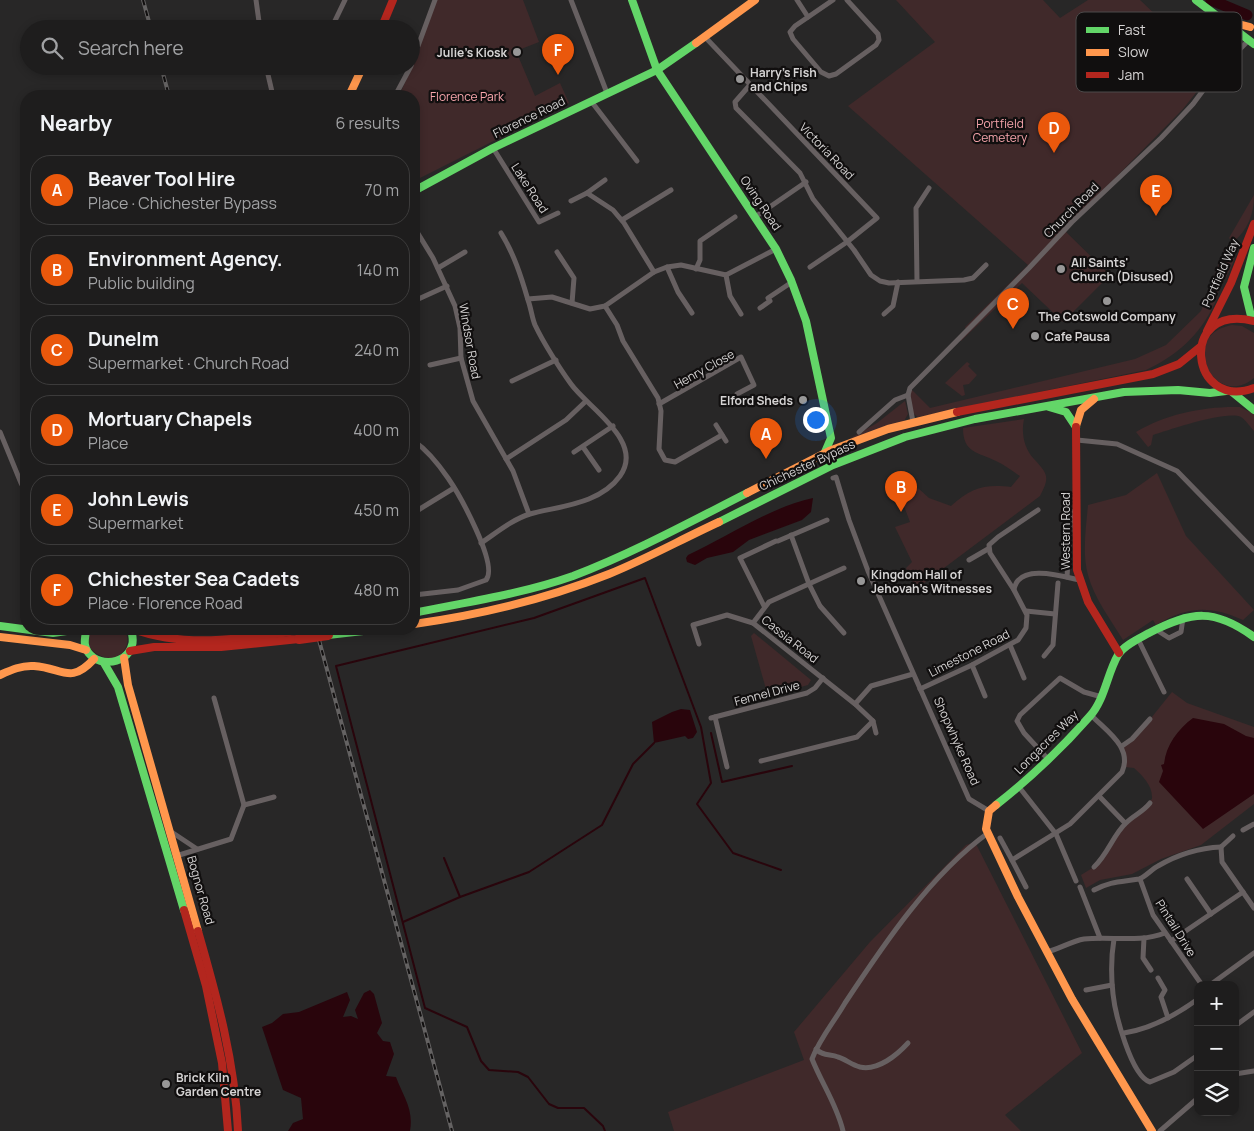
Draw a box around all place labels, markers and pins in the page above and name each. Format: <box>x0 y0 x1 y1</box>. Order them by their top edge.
pin: F <box>542 34 574 75</box>
place label: Julie’s Kiosk <box>437 44 508 61</box>
marker: Julie’s Kiosk <box>511 46 523 58</box>
place label: Harry's Fish and Chips <box>750 64 817 95</box>
marker: Harry's Fish and Chips <box>734 73 746 85</box>
pin: D <box>1038 112 1070 153</box>
pin: E <box>1140 175 1172 216</box>
place label: All Saints' Church (Disused) <box>1071 254 1174 285</box>
marker: All Saints' Church (Disused) <box>1055 263 1067 275</box>
pin: C <box>997 288 1029 329</box>
marker: The Cotswold Company <box>1101 295 1113 307</box>
place label: The Cotswold Company <box>1038 308 1176 325</box>
place label: Cafe Pausa <box>1045 328 1110 345</box>
marker: Cafe Pausa <box>1029 330 1041 342</box>
place label: Elford Sheds <box>720 392 794 409</box>
marker: Elford Sheds <box>797 394 809 406</box>
pin: A <box>750 418 782 459</box>
pin: B <box>885 471 917 512</box>
place label: Kingdom Hall of Jehovah's Witnesses <box>871 566 993 597</box>
marker: Kingdom Hall of Jehovah's Witnesses <box>855 575 867 587</box>
place label: Brick Kiln Garden Centre <box>176 1069 261 1100</box>
marker: Brick Kiln Garden Centre <box>160 1078 172 1090</box>

